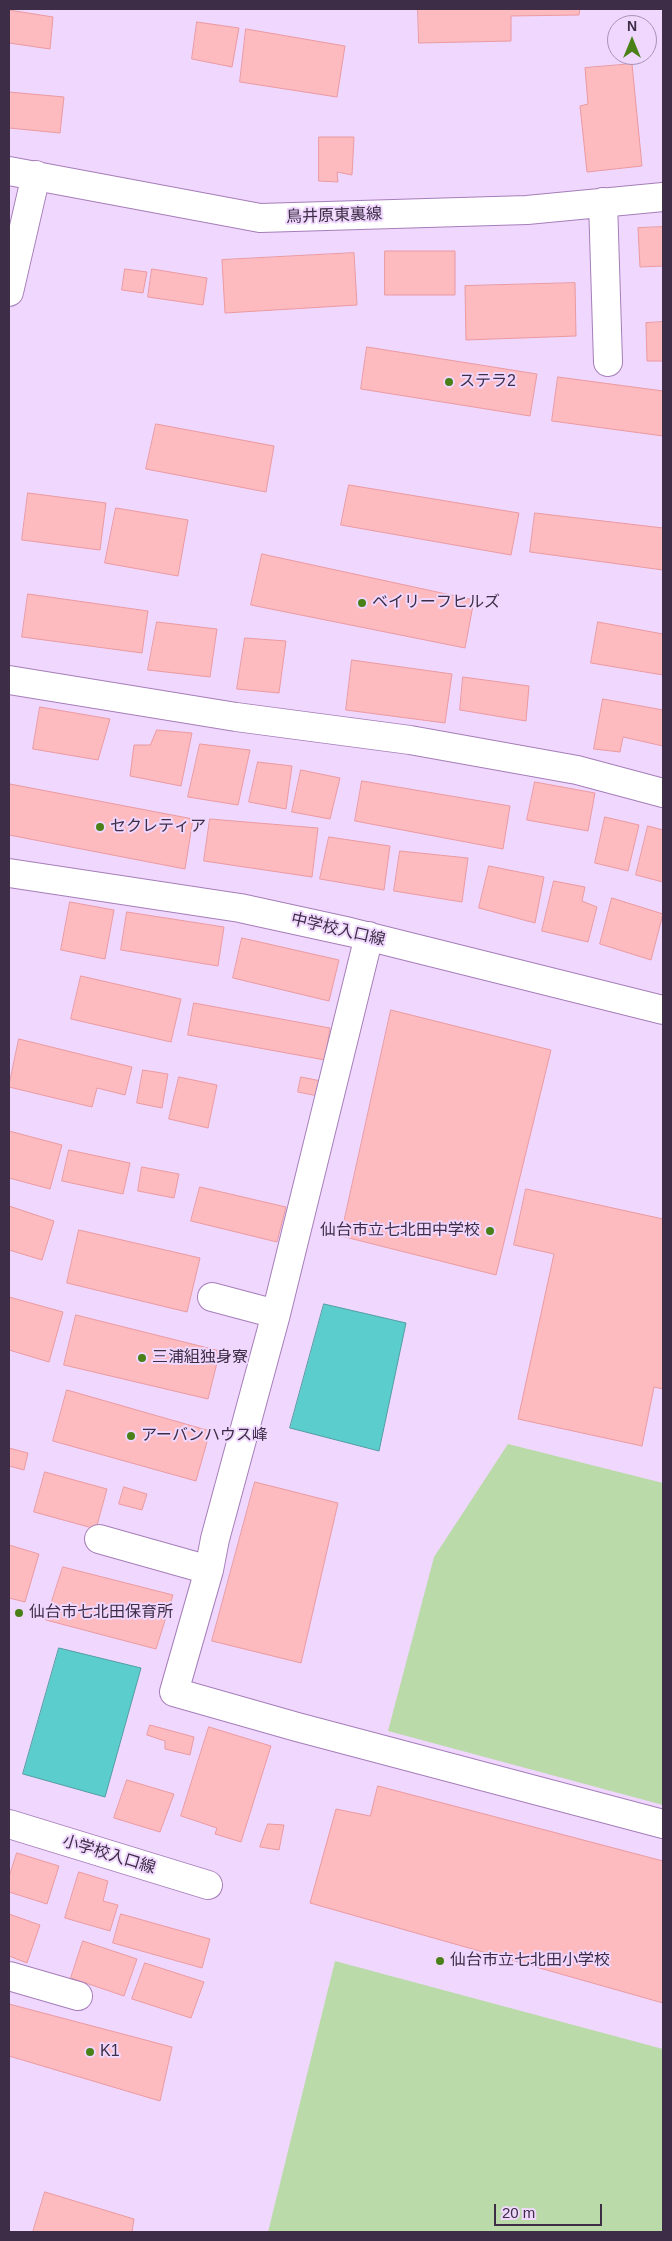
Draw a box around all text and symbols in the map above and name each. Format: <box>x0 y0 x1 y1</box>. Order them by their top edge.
north arrow <box>607 15 657 65</box>
text: N <box>627 18 637 34</box>
street label: 鳥井原東裏線 <box>286 205 382 227</box>
place label: ステラ2 <box>459 372 516 392</box>
marker: ステラ2 <box>443 376 455 388</box>
place label: ベイリーフヒルズ <box>372 593 500 613</box>
marker: ベイリーフヒルズ <box>356 597 368 609</box>
place label: セクレティア <box>110 817 206 837</box>
marker: セクレティア <box>94 821 106 833</box>
street label: 中学校入口線 <box>289 910 387 950</box>
place label: 仙台市立七北田中学校 <box>320 1221 480 1241</box>
marker: 仙台市立七北田中学校 <box>484 1225 496 1237</box>
place label: 三浦組独身寮 <box>152 1348 248 1368</box>
marker: 三浦組独身寮 <box>136 1352 148 1364</box>
place label: アーバンハウス峰 <box>141 1426 268 1446</box>
marker: アーバンハウス峰 <box>125 1430 137 1442</box>
place label: 仙台市七北田保育所 <box>29 1603 173 1623</box>
marker: 仙台市七北田保育所 <box>13 1607 25 1619</box>
street label: 小学校入口線 <box>60 1832 158 1878</box>
place label: 仙台市立七北田小学校 <box>450 1951 610 1971</box>
marker: 仙台市立七北田小学校 <box>434 1955 446 1967</box>
place label: K1 <box>100 2042 120 2062</box>
marker: K1 <box>84 2046 96 2058</box>
scale bar <box>497 2194 604 2226</box>
text: 20 m <box>502 2204 535 2221</box>

